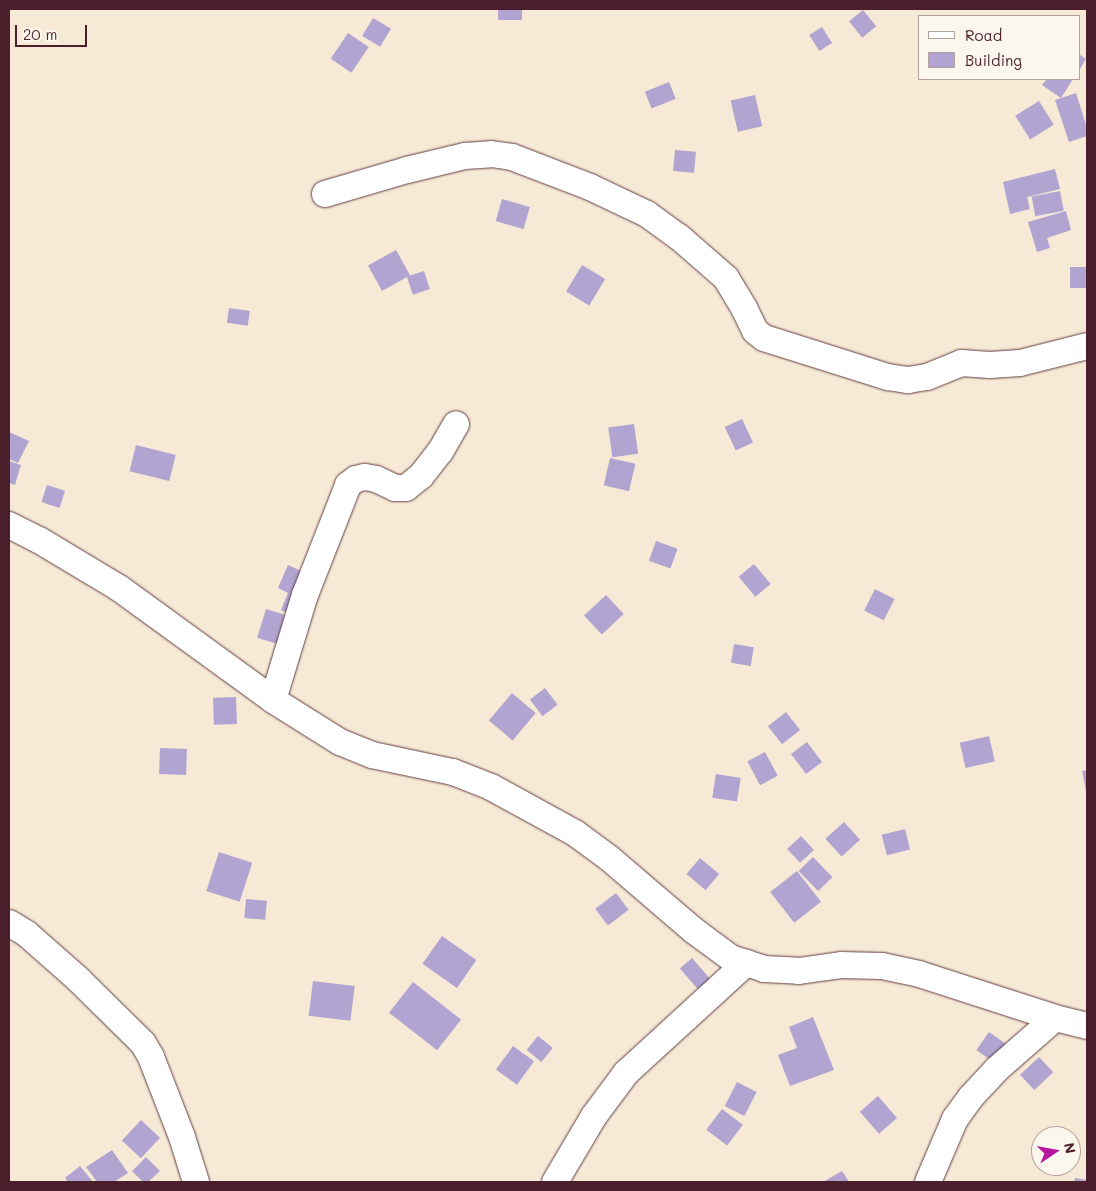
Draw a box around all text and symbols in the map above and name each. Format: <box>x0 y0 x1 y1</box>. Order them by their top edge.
scale bar <box>18 15 90 47</box>
legend <box>918 15 1081 80</box>
text: 20 m <box>23 24 57 44</box>
text: Road <box>965 25 1002 45</box>
text: Building <box>965 50 1022 70</box>
north arrow <box>1031 1126 1081 1176</box>
text: N <box>1060 1141 1081 1155</box>

